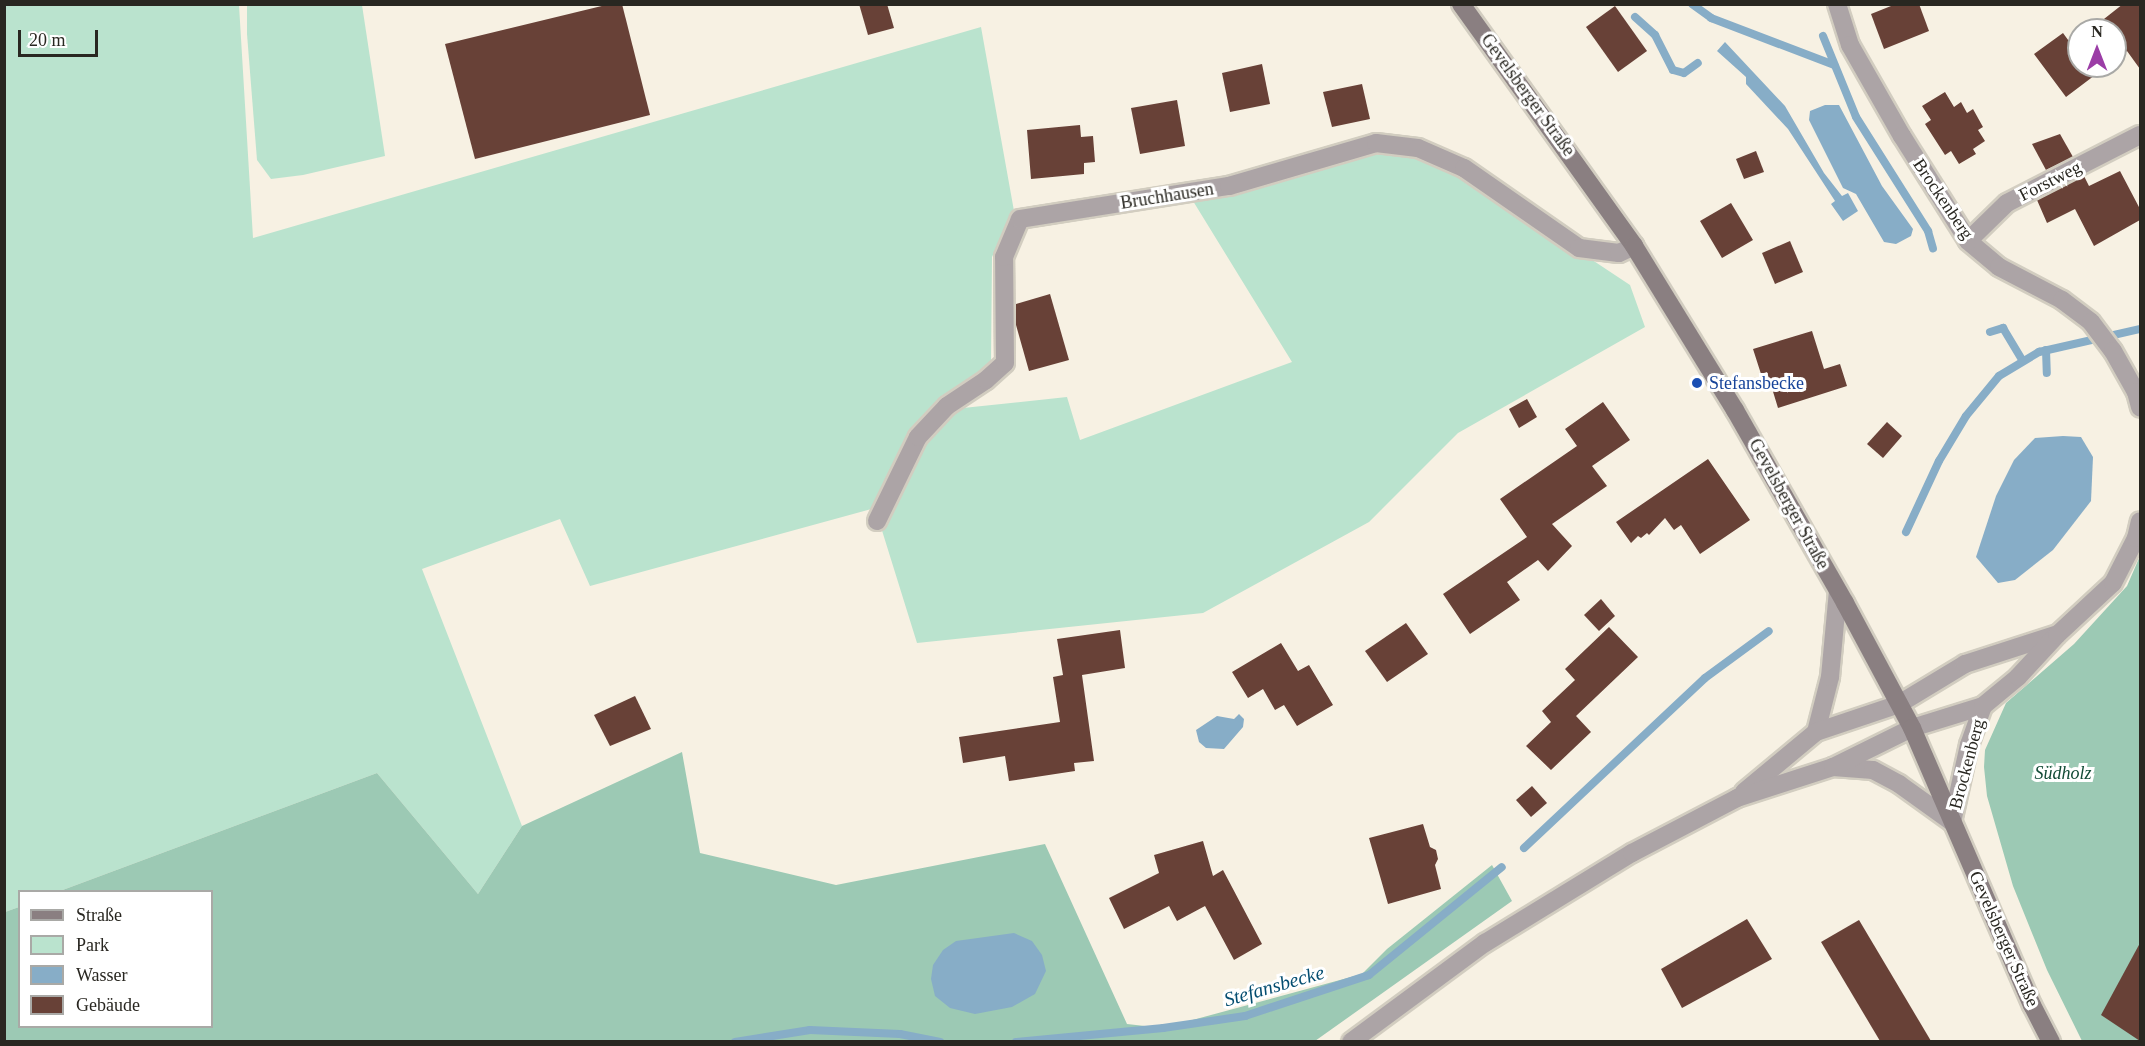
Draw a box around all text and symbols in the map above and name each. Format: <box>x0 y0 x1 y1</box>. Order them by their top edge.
scale bar <box>21 18 100 56</box>
north arrow <box>2067 18 2127 78</box>
text: N <box>2091 23 2103 40</box>
text: 20 m <box>29 30 66 50</box>
street label: Gevelsberger Straße <box>1476 30 1580 160</box>
street label: Brockenberg <box>1908 155 1978 243</box>
street label: Forstweg <box>2015 156 2085 206</box>
street label: Bruchhausen <box>1119 178 1215 214</box>
place label: Stefansbecke <box>1709 372 1804 394</box>
marker: Stefansbecke <box>1690 376 1704 390</box>
street label: Gevelsberger Straße <box>1744 435 1834 573</box>
street label: Brockenberg <box>1945 716 1989 812</box>
park label: Südholz <box>2034 762 2092 784</box>
street label: Gevelsberger Straße <box>1964 868 2044 1010</box>
legend <box>18 890 213 1028</box>
text: Straße <box>76 905 122 925</box>
text: Park <box>76 935 109 955</box>
water label: Stefansbecke <box>1221 960 1327 1012</box>
text: Wasser <box>76 965 128 985</box>
text: Gebäude <box>76 995 140 1015</box>

